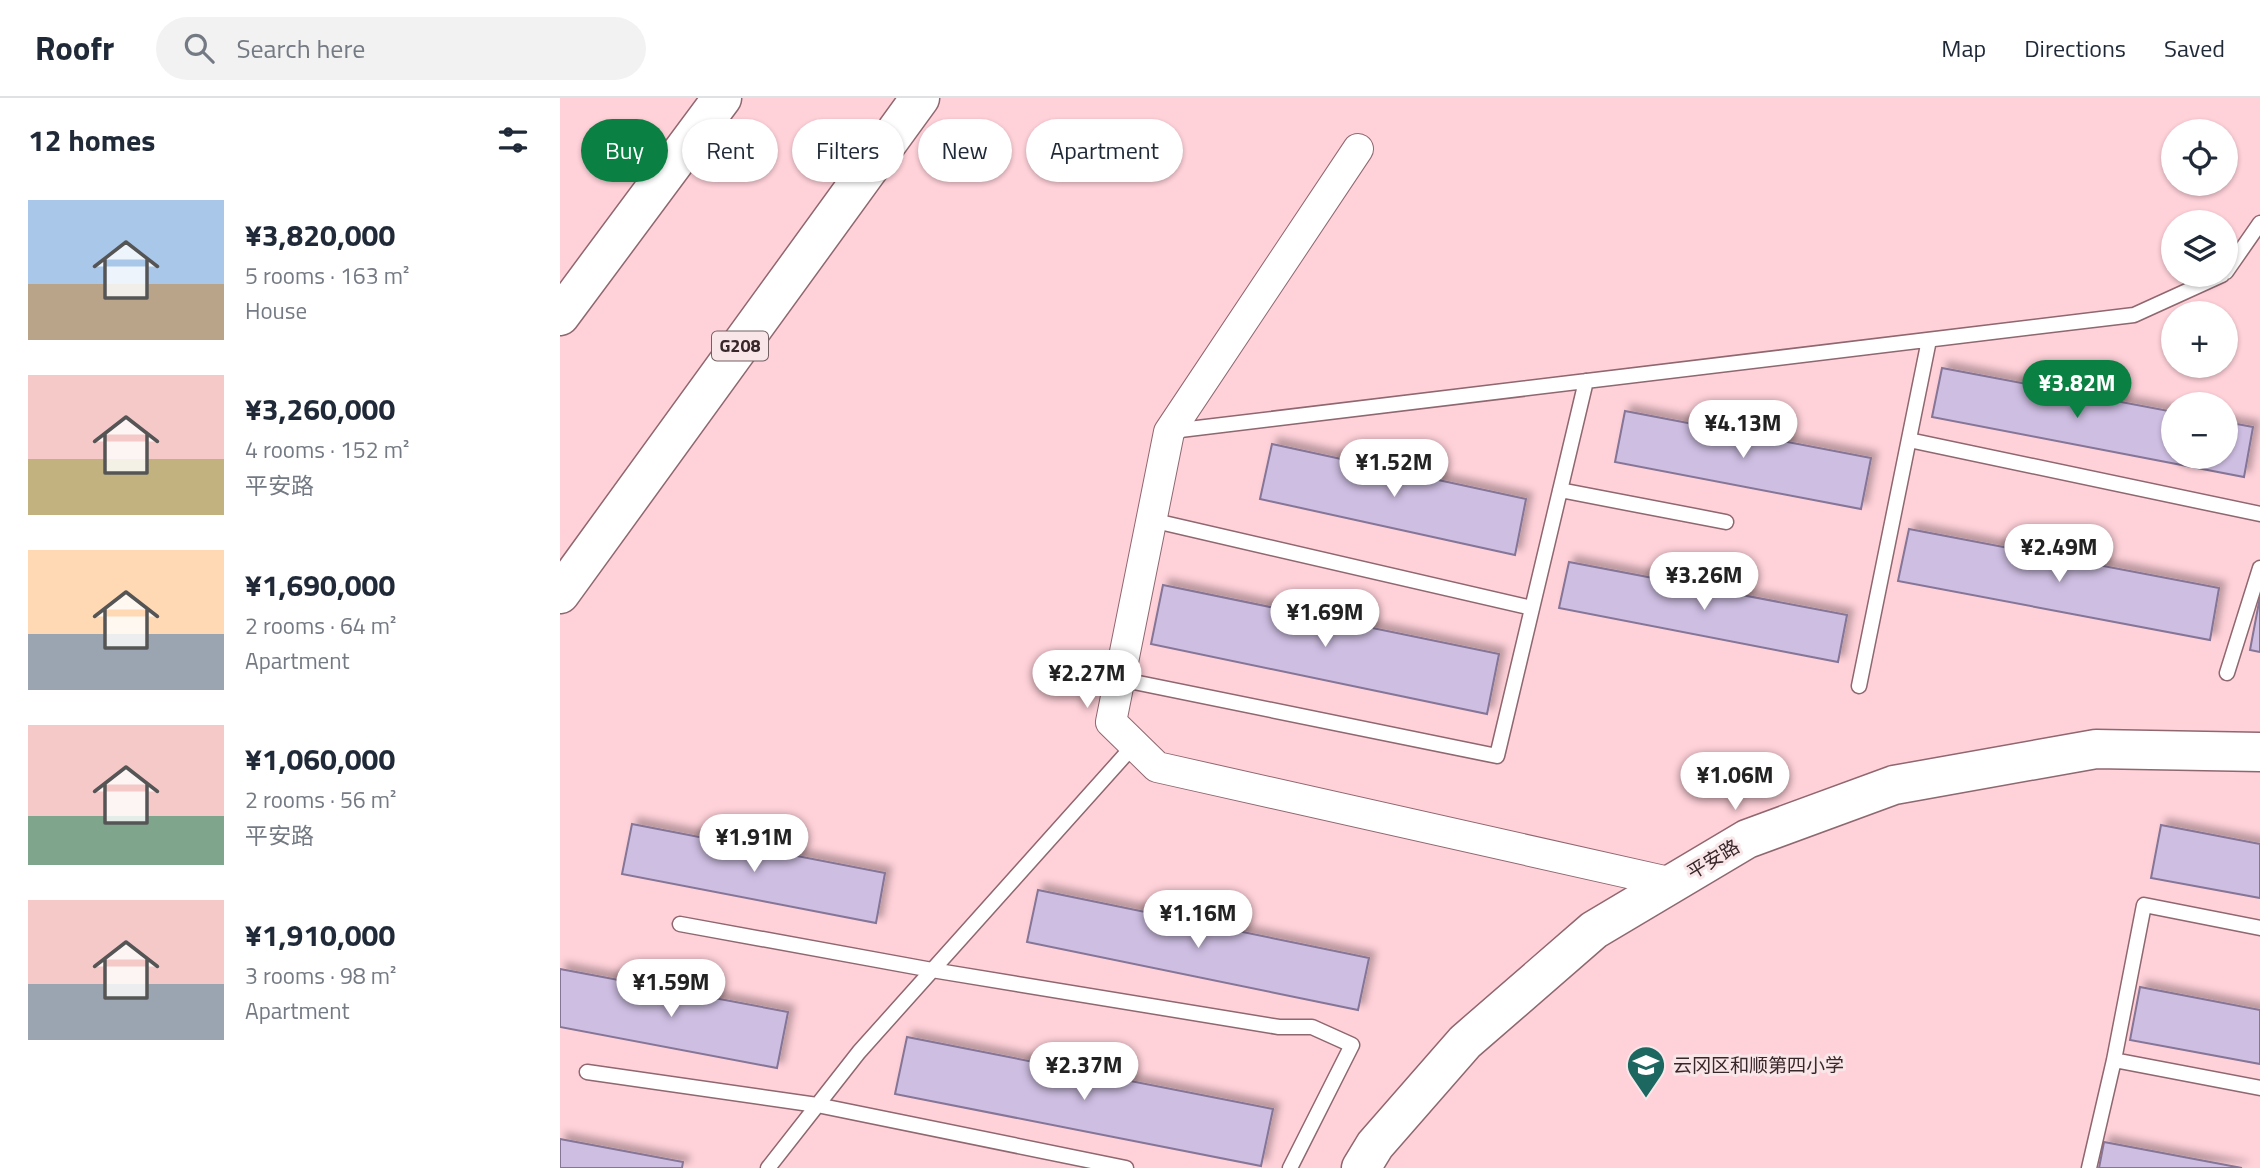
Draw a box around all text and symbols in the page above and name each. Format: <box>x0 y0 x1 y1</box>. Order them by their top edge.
search box <box>156 17 646 80</box>
text: Roofr <box>35 23 114 73</box>
icon: search <box>180 29 218 67</box>
text: Search here <box>236 29 365 68</box>
text: Map <box>1941 30 1986 66</box>
text: Directions <box>2024 30 2126 66</box>
text: Saved <box>2164 30 2225 66</box>
text: 12 homes <box>28 117 155 163</box>
chip: Buy <box>581 119 668 182</box>
chip: Rent <box>682 119 778 182</box>
chip: Filters <box>792 119 904 182</box>
chip: New <box>918 119 1012 182</box>
chip: Apartment <box>1026 119 1183 182</box>
map controls <box>2161 119 2238 469</box>
button: locate <box>2161 119 2238 196</box>
icon: filters <box>494 121 532 159</box>
button: layers <box>2161 210 2238 287</box>
text: ¥3,820,000 <box>245 212 395 258</box>
icon: home <box>84 228 168 312</box>
text: 5 rooms · 163 m² <box>245 258 409 293</box>
text: House <box>245 293 307 328</box>
button: + <box>2161 301 2238 378</box>
road number: G208 <box>712 332 768 360</box>
pin: ¥3.82M <box>2020 360 2134 420</box>
text: ¥3.82M <box>2038 365 2116 400</box>
text: ¥3,260,000 <box>245 386 395 432</box>
button: − <box>2161 392 2238 469</box>
pin: ¥4.13M <box>1686 400 1800 460</box>
icon: home <box>84 403 168 487</box>
text: ¥4.13M <box>1704 405 1782 440</box>
text: 4 rooms · 152 m² <box>245 432 409 467</box>
pin: ¥1.52M <box>1337 440 1451 499</box>
text: ¥1.52M <box>1355 444 1433 479</box>
text: 平安路 <box>245 468 314 503</box>
pin: ¥2.49M <box>2002 524 2116 584</box>
text: ¥2.49M <box>2020 529 2098 564</box>
pin: ¥3.26M <box>1647 552 1761 612</box>
text: ¥3.26M <box>1665 557 1743 592</box>
text: ¥1,690,000 <box>245 562 395 608</box>
icon: home <box>84 578 168 662</box>
pin: ¥1.69M <box>1268 589 1382 649</box>
text: ¥1.69M <box>1286 594 1364 629</box>
text: 2 rooms · 64 m² <box>245 608 396 643</box>
text: Apartment <box>245 643 350 678</box>
pin: ¥2.27M <box>1030 650 1144 710</box>
text: ¥2.27M <box>1048 655 1126 690</box>
text: ¥1,060,000 <box>245 736 395 782</box>
pin: ¥1.06M <box>1678 752 1792 812</box>
icon: home <box>84 753 168 837</box>
text: ¥1.06M <box>1696 757 1774 792</box>
text: 2 rooms · 56 m² <box>245 782 396 817</box>
pin: ¥1.91M <box>697 814 811 874</box>
text: 平安路 <box>245 818 314 853</box>
text: ¥1.91M <box>715 819 793 854</box>
street label: 平安路 <box>1681 831 1745 886</box>
pin: ¥1.16M <box>1141 890 1255 950</box>
text: ¥1.16M <box>1159 895 1237 930</box>
text: ¥1,910,000 <box>245 912 395 958</box>
icon: home <box>84 928 168 1012</box>
text: 3 rooms · 98 m² <box>245 958 396 993</box>
pin: ¥1.59M <box>614 960 728 1019</box>
text: ¥1.59M <box>632 964 710 999</box>
text: Apartment <box>245 993 350 1028</box>
pin: ¥2.37M <box>1027 1042 1141 1102</box>
school or university icon: 云冈区和顺第四小学 <box>1625 1044 1667 1099</box>
text: ¥2.37M <box>1045 1047 1123 1082</box>
place label: 云冈区和顺第四小学 <box>1673 1050 1844 1079</box>

